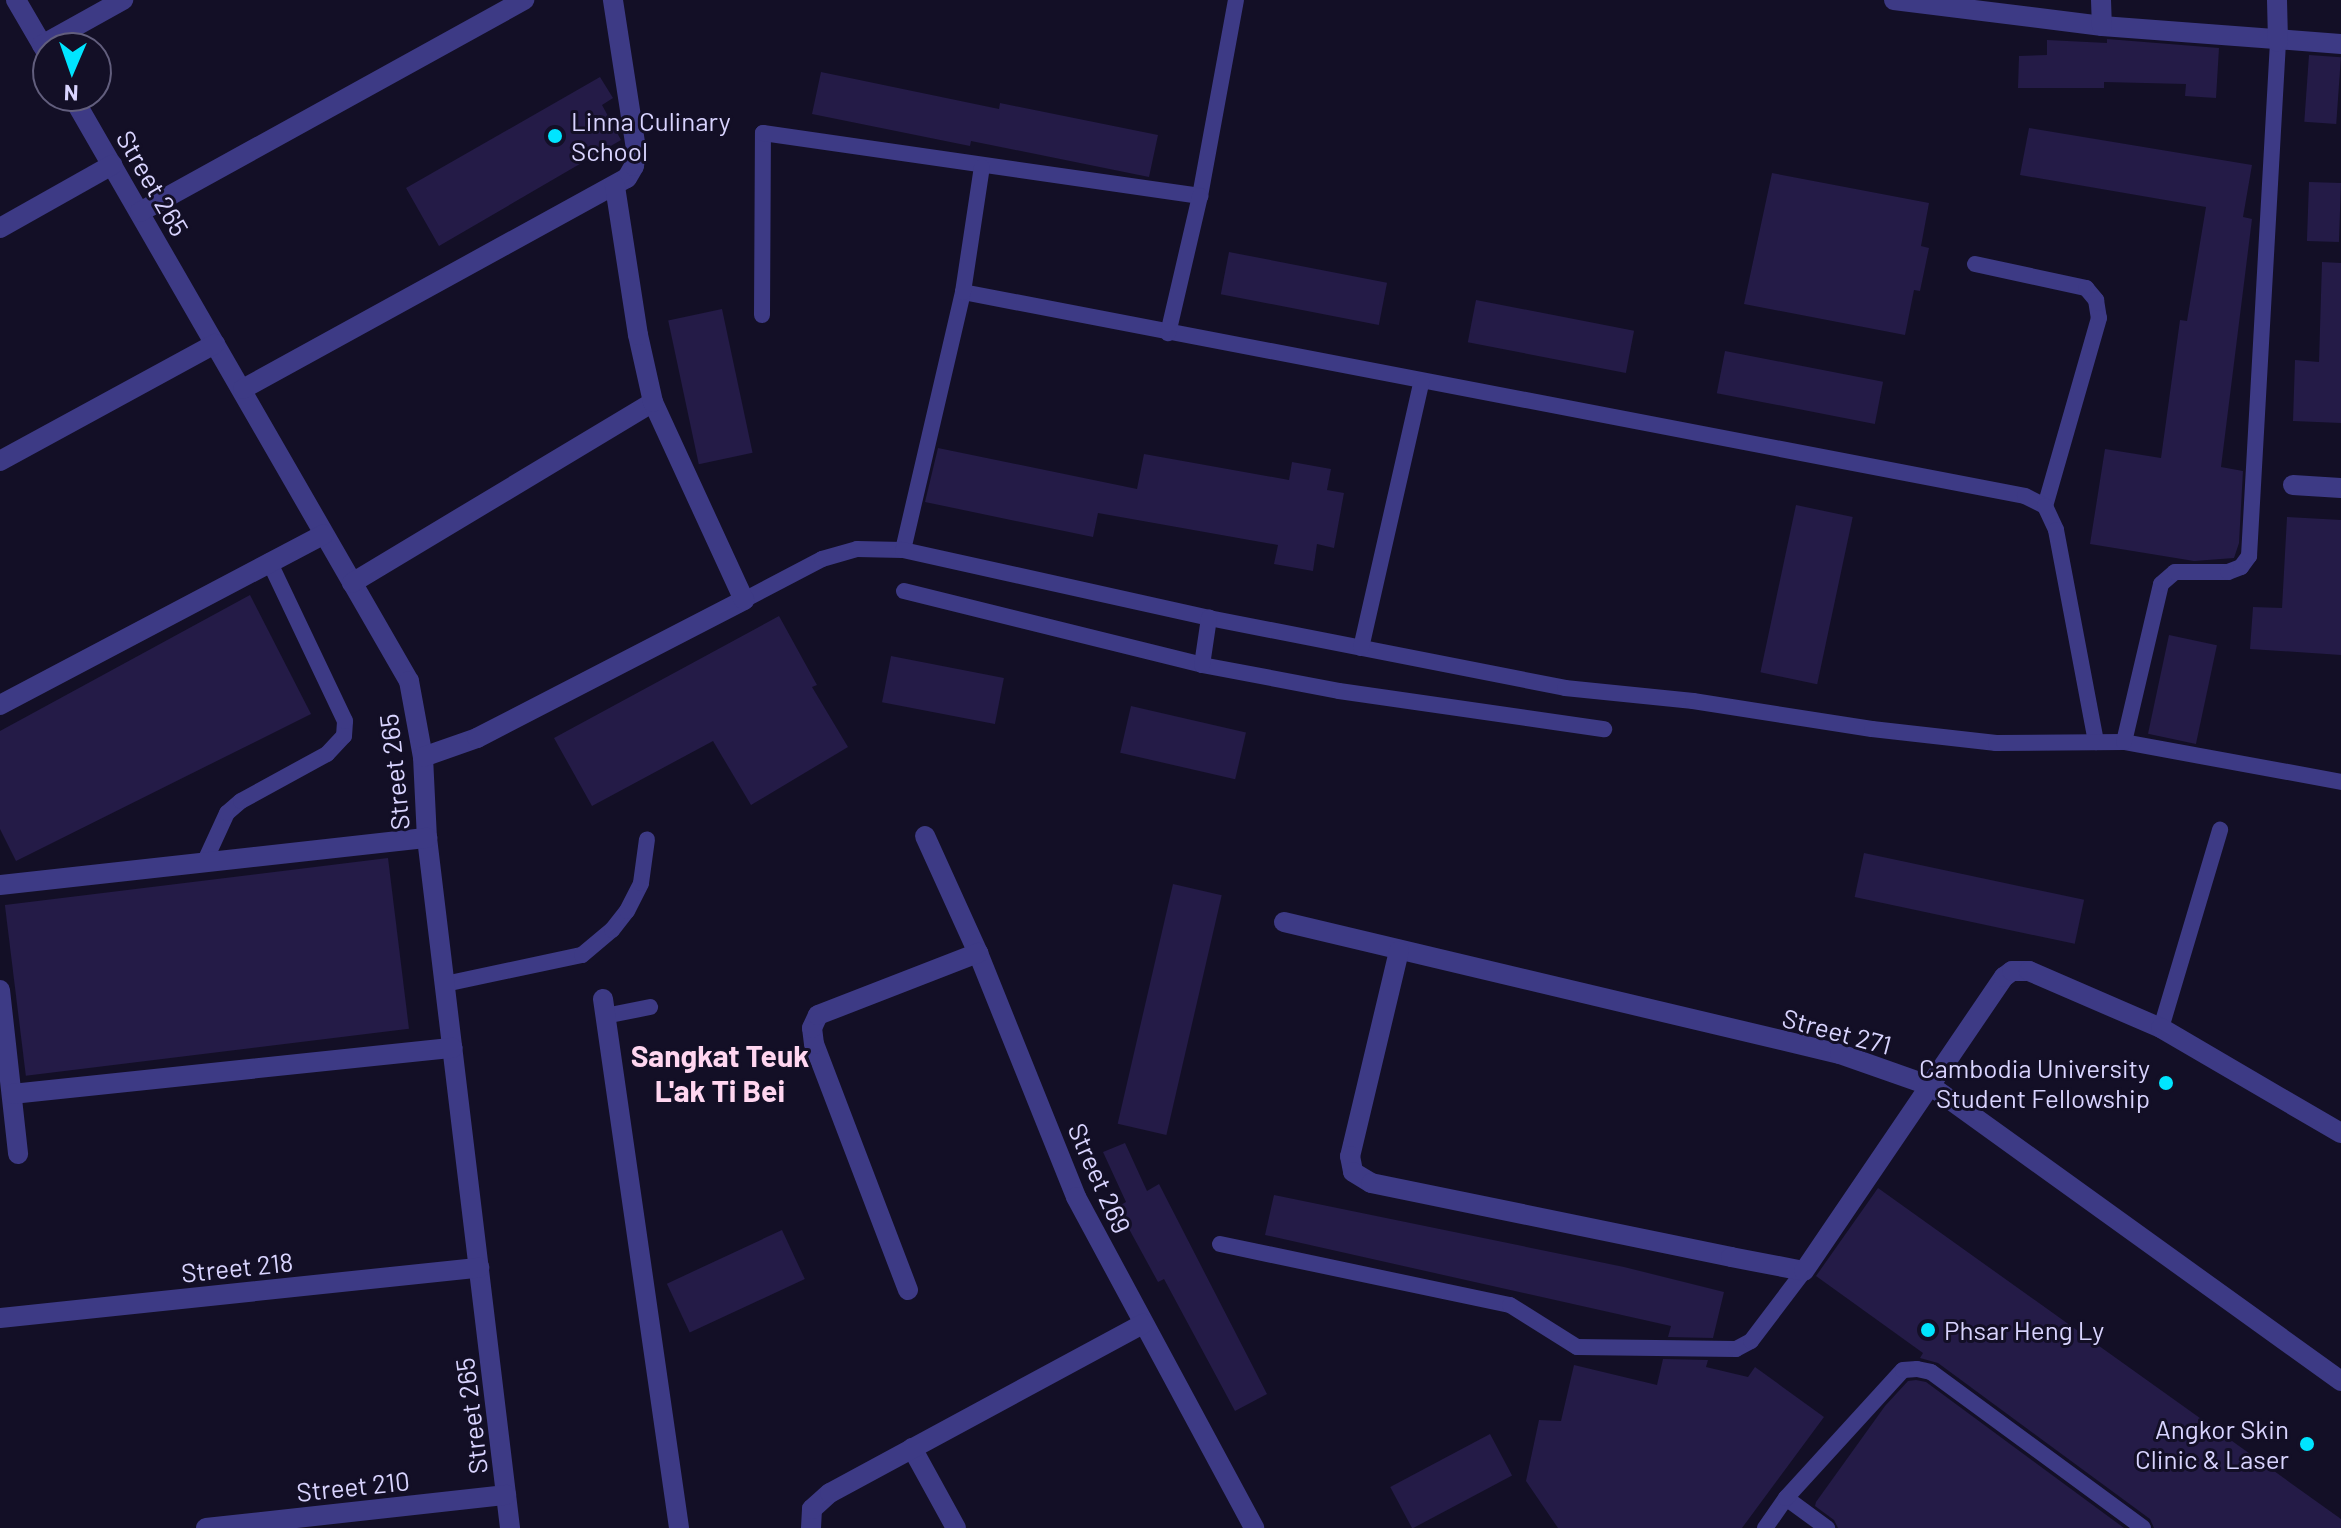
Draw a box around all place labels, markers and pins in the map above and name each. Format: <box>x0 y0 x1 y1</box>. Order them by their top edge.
place label: Linna Culinary School <box>571 105 731 166</box>
marker: Linna Culinary School <box>546 127 564 145</box>
place label: Cambodia University Student Fellowship <box>1919 1052 2150 1114</box>
marker: Cambodia University Student Fellowship <box>2157 1074 2175 1092</box>
place label: Phsar Heng Ly <box>1944 1314 2104 1346</box>
marker: Phsar Heng Ly <box>1919 1321 1937 1339</box>
place label: Angkor Skin Clinic & Laser <box>2135 1413 2289 1474</box>
marker: Angkor Skin Clinic & Laser <box>2296 1433 2318 1455</box>

